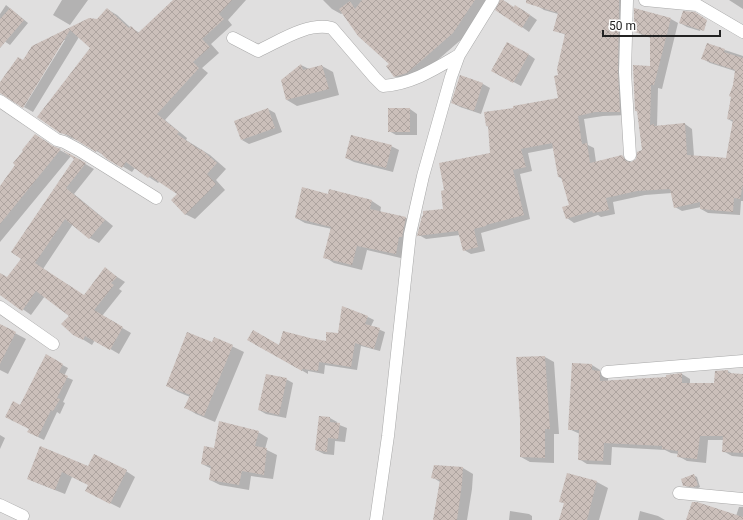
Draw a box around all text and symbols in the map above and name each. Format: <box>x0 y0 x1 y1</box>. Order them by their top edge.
scale bar <box>603 12 720 38</box>
text: 50 m <box>609 19 636 33</box>

